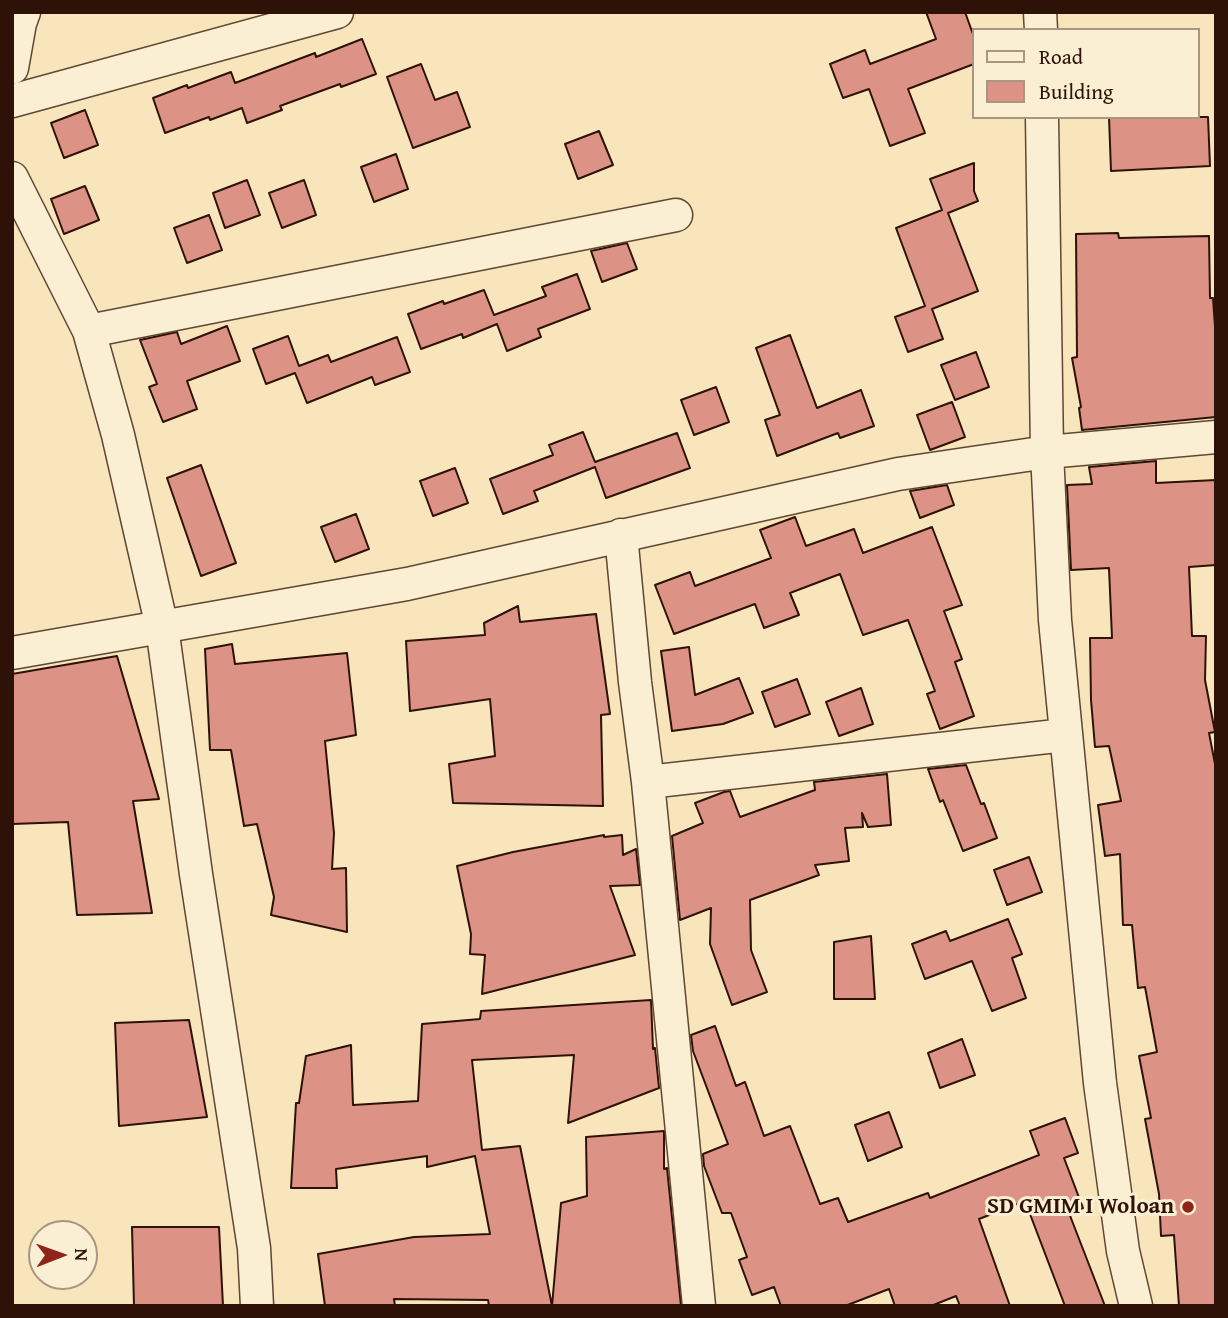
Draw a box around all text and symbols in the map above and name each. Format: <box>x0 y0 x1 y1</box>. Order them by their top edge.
legend <box>972 28 1200 119</box>
text: Road <box>1039 41 1083 72</box>
text: Building <box>1039 76 1113 107</box>
place label: SD GMIM I Woloan <box>987 1193 1174 1221</box>
marker: SD GMIM I Woloan <box>1180 1199 1196 1215</box>
north arrow <box>28 1220 98 1290</box>
text: N <box>68 1248 96 1261</box>

